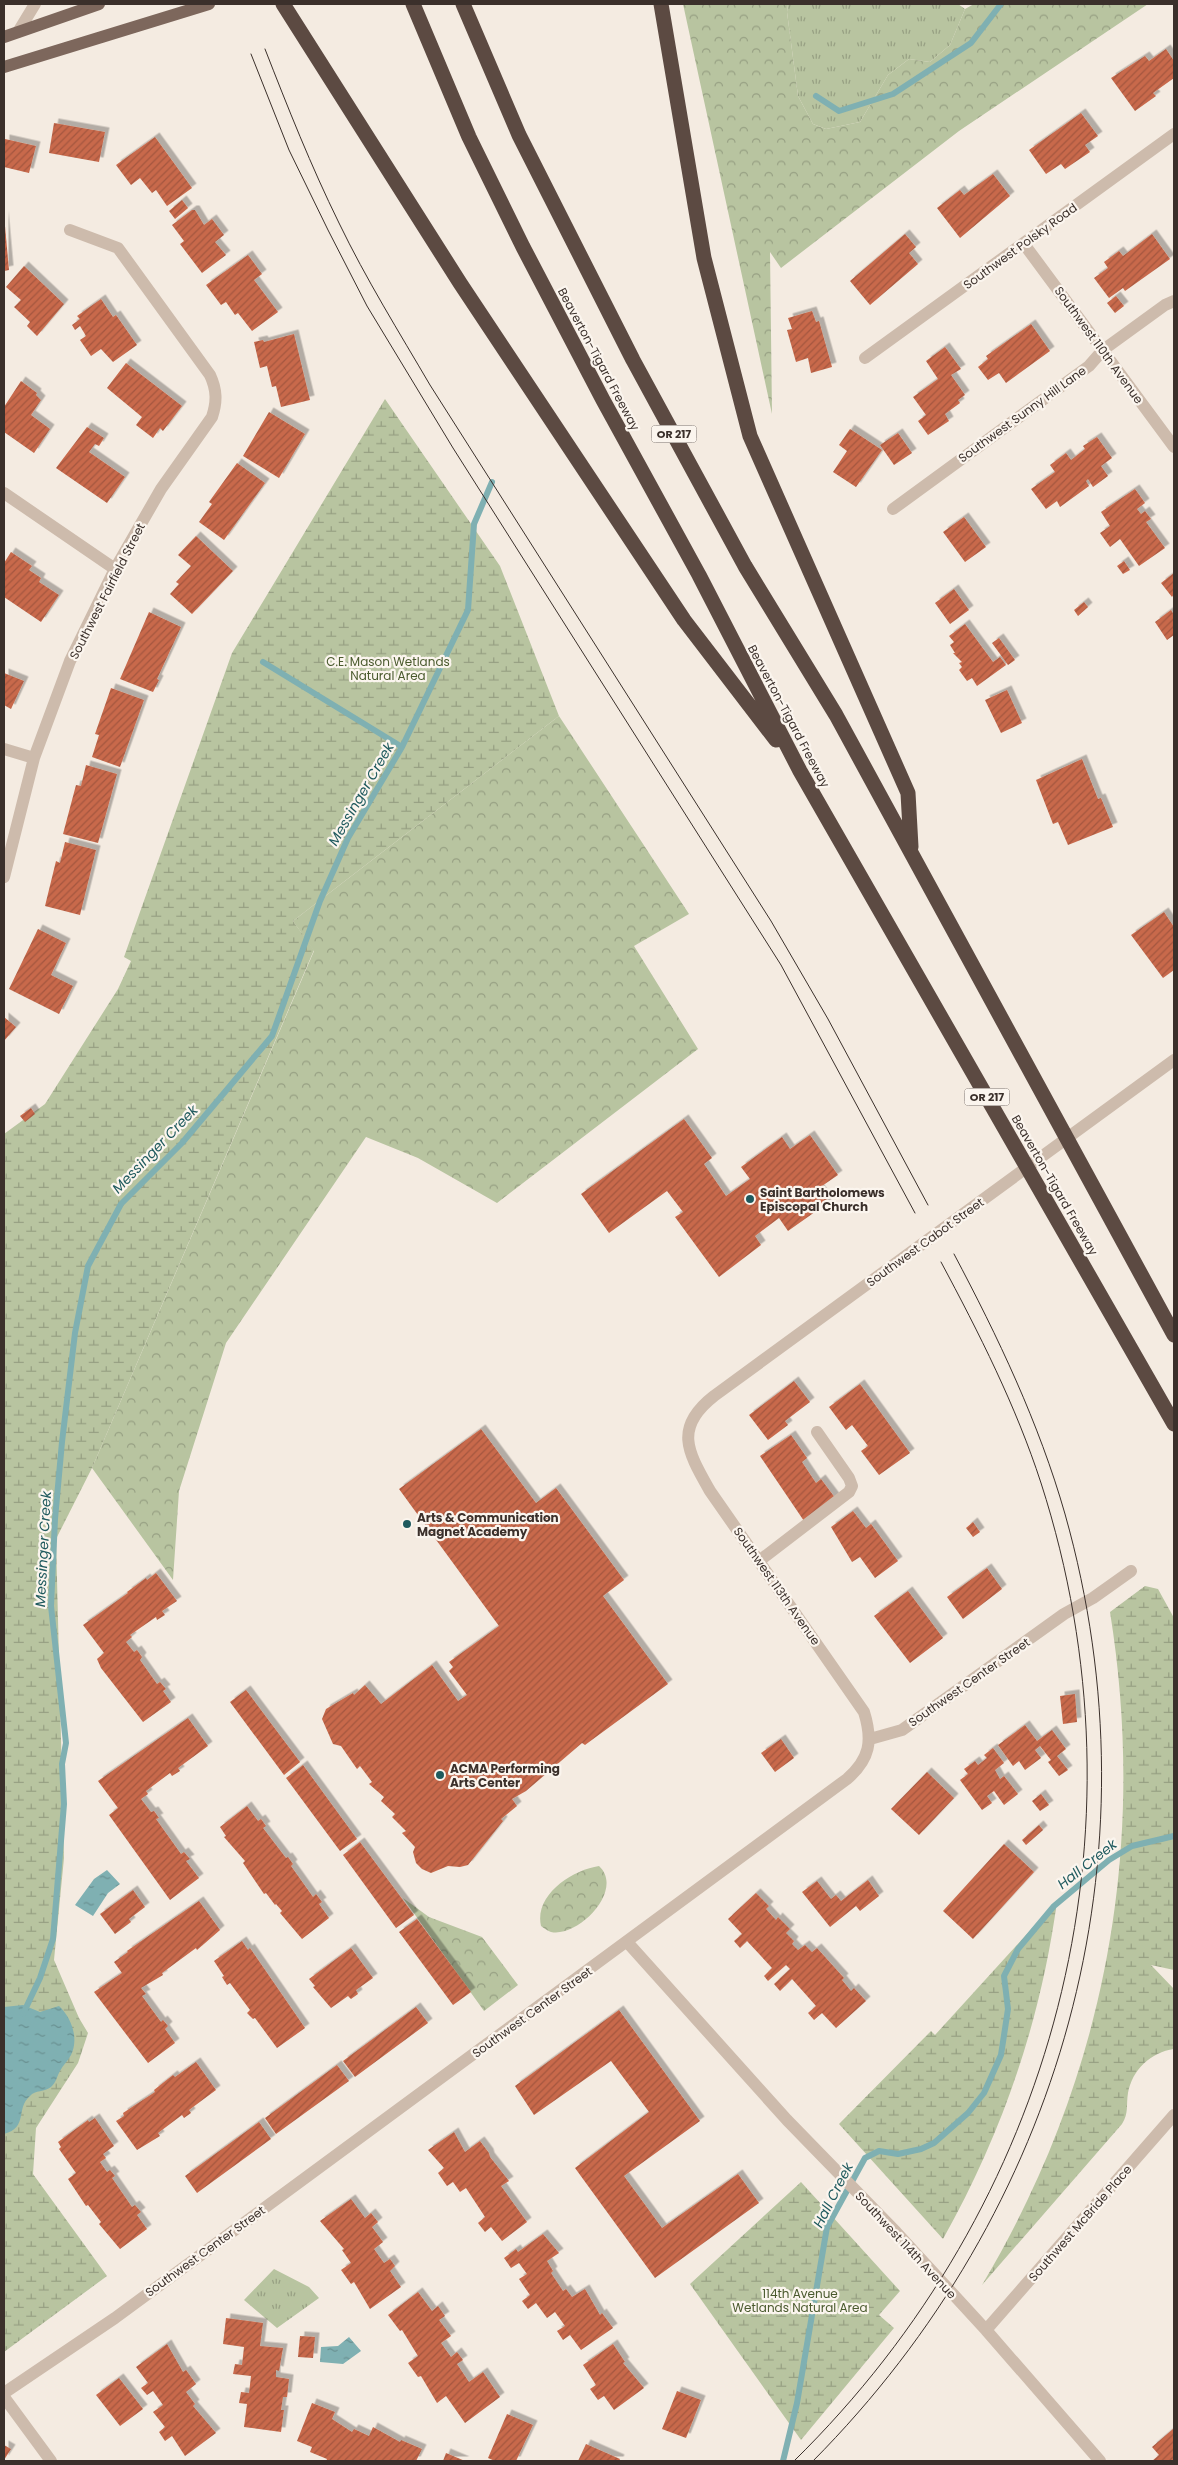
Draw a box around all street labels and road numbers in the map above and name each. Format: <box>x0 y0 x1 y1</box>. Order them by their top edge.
street label: Southwest Polsky Road <box>960 199 1080 293</box>
street label: Southwest 110th Avenue <box>1051 283 1147 407</box>
street label: Beaverton-Tigard Freeway <box>554 285 644 434</box>
street label: Southwest Sunny Hill Lane <box>955 362 1089 466</box>
road number: OR 217 <box>652 426 696 442</box>
street label: Southwest Fairfield Street <box>65 520 149 662</box>
street label: Beaverton-Tigard Freeway <box>744 642 834 791</box>
road number: OR 217 <box>964 1088 1010 1106</box>
street label: Beaverton-Tigard Freeway <box>1008 1112 1102 1259</box>
street label: Southwest Cabot Street <box>863 1194 987 1290</box>
street label: Southwest 113th Avenue <box>730 1524 824 1648</box>
street label: Southwest Center Street <box>905 1634 1033 1730</box>
street label: Southwest Center Street <box>469 1963 595 2061</box>
street label: Southwest McBride Place <box>1025 2161 1135 2285</box>
street label: Southwest 114th Avenue <box>852 2188 960 2302</box>
street label: Southwest Center Street <box>142 2202 268 2300</box>

